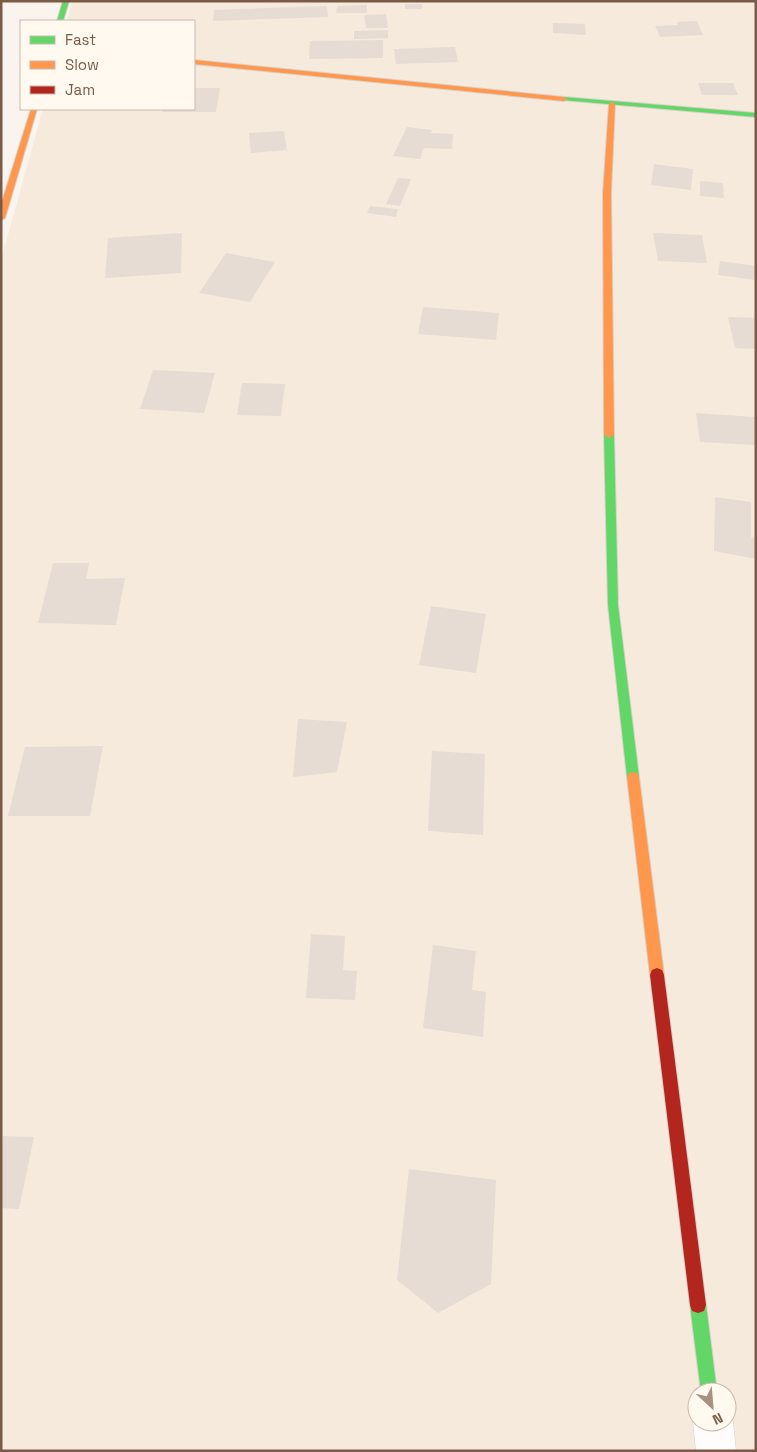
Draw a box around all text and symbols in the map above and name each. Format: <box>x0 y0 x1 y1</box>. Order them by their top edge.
legend <box>20 20 195 110</box>
text: Fast <box>65 30 96 49</box>
text: Slow <box>65 55 99 74</box>
text: Jam <box>65 80 95 99</box>
north arrow <box>687 1382 737 1432</box>
text: N <box>710 1409 726 1429</box>

